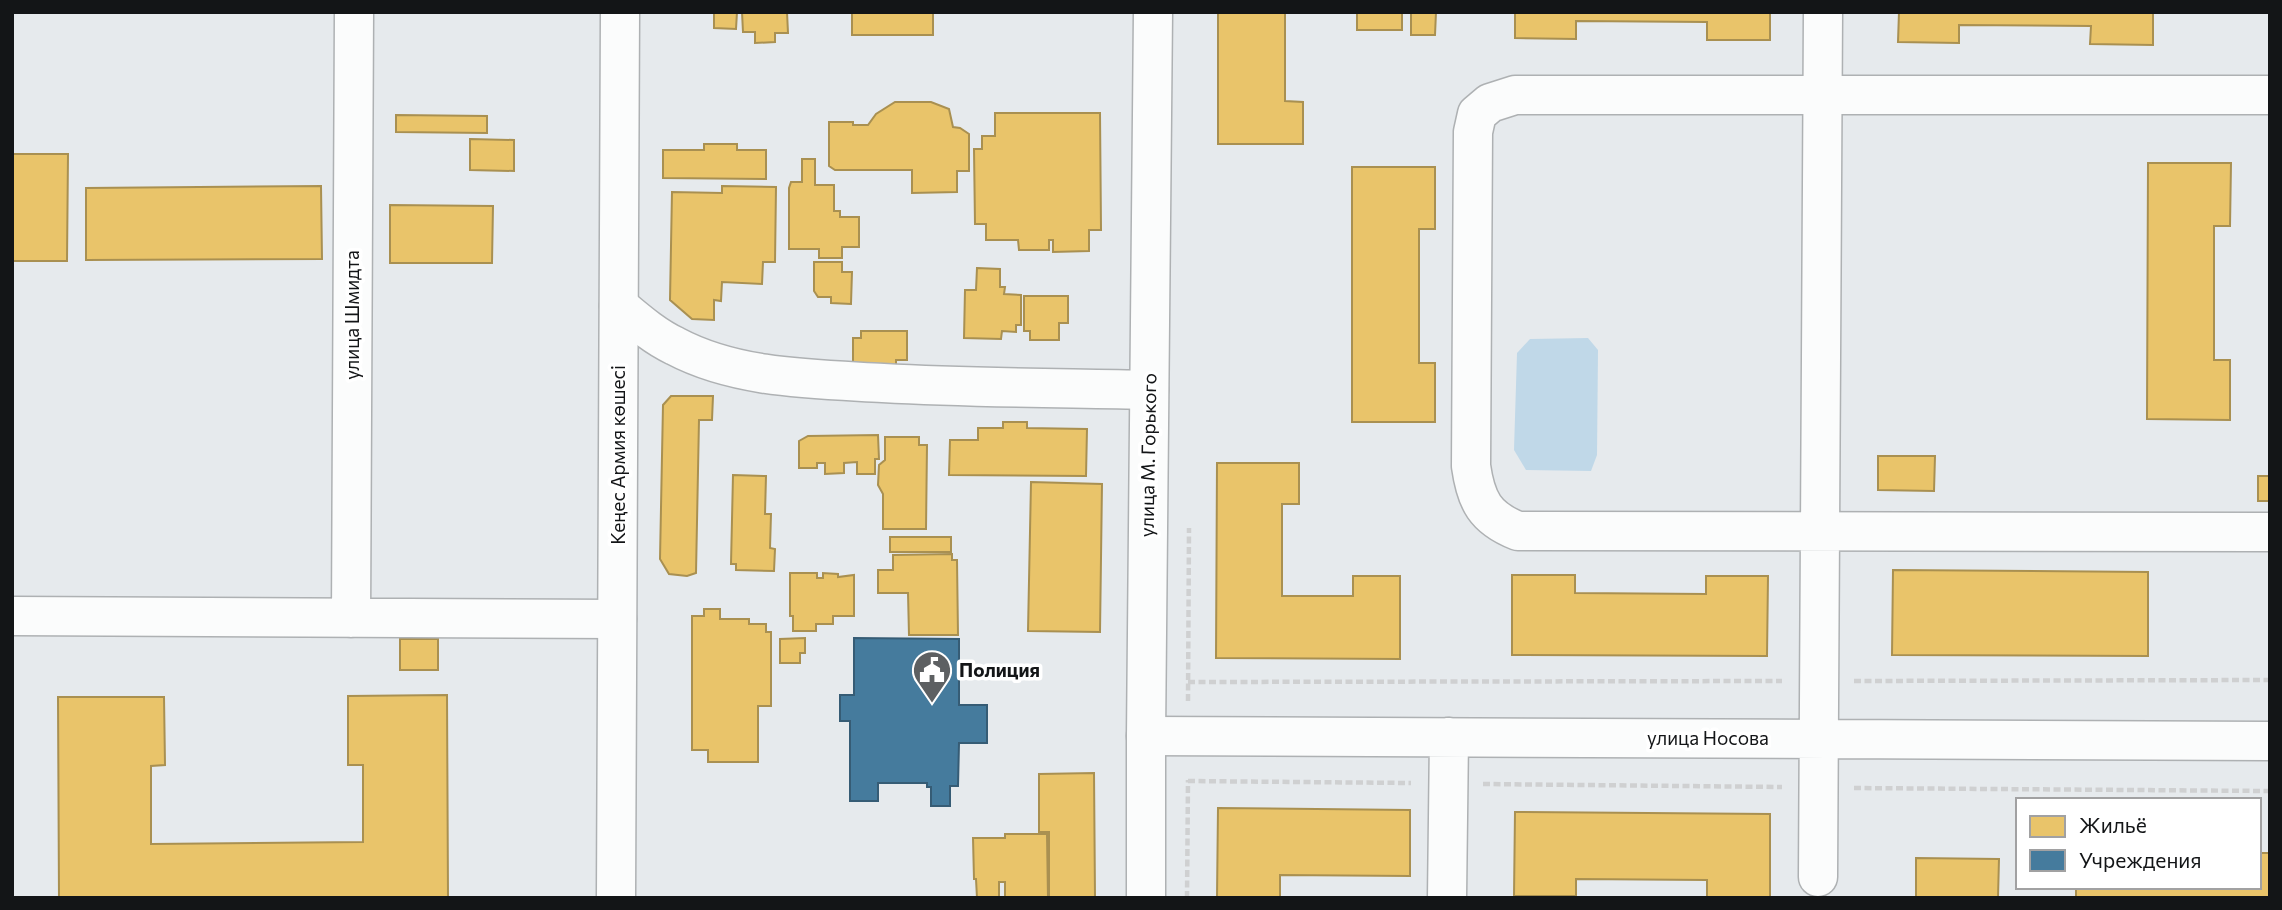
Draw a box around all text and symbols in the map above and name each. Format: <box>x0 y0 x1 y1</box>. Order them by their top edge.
street label: улица Шмидта <box>340 250 363 380</box>
street label: Кеңес Армия көшесі <box>606 365 629 545</box>
street label: улица М. Горького <box>1135 373 1160 537</box>
public building icon: Полиция <box>911 649 953 704</box>
place label: Полиция <box>959 658 1040 681</box>
street label: улица Носова <box>1647 726 1769 749</box>
legend <box>2016 798 2261 889</box>
text: Жильё <box>2079 812 2147 837</box>
text: Учреждения <box>2079 847 2201 872</box>

